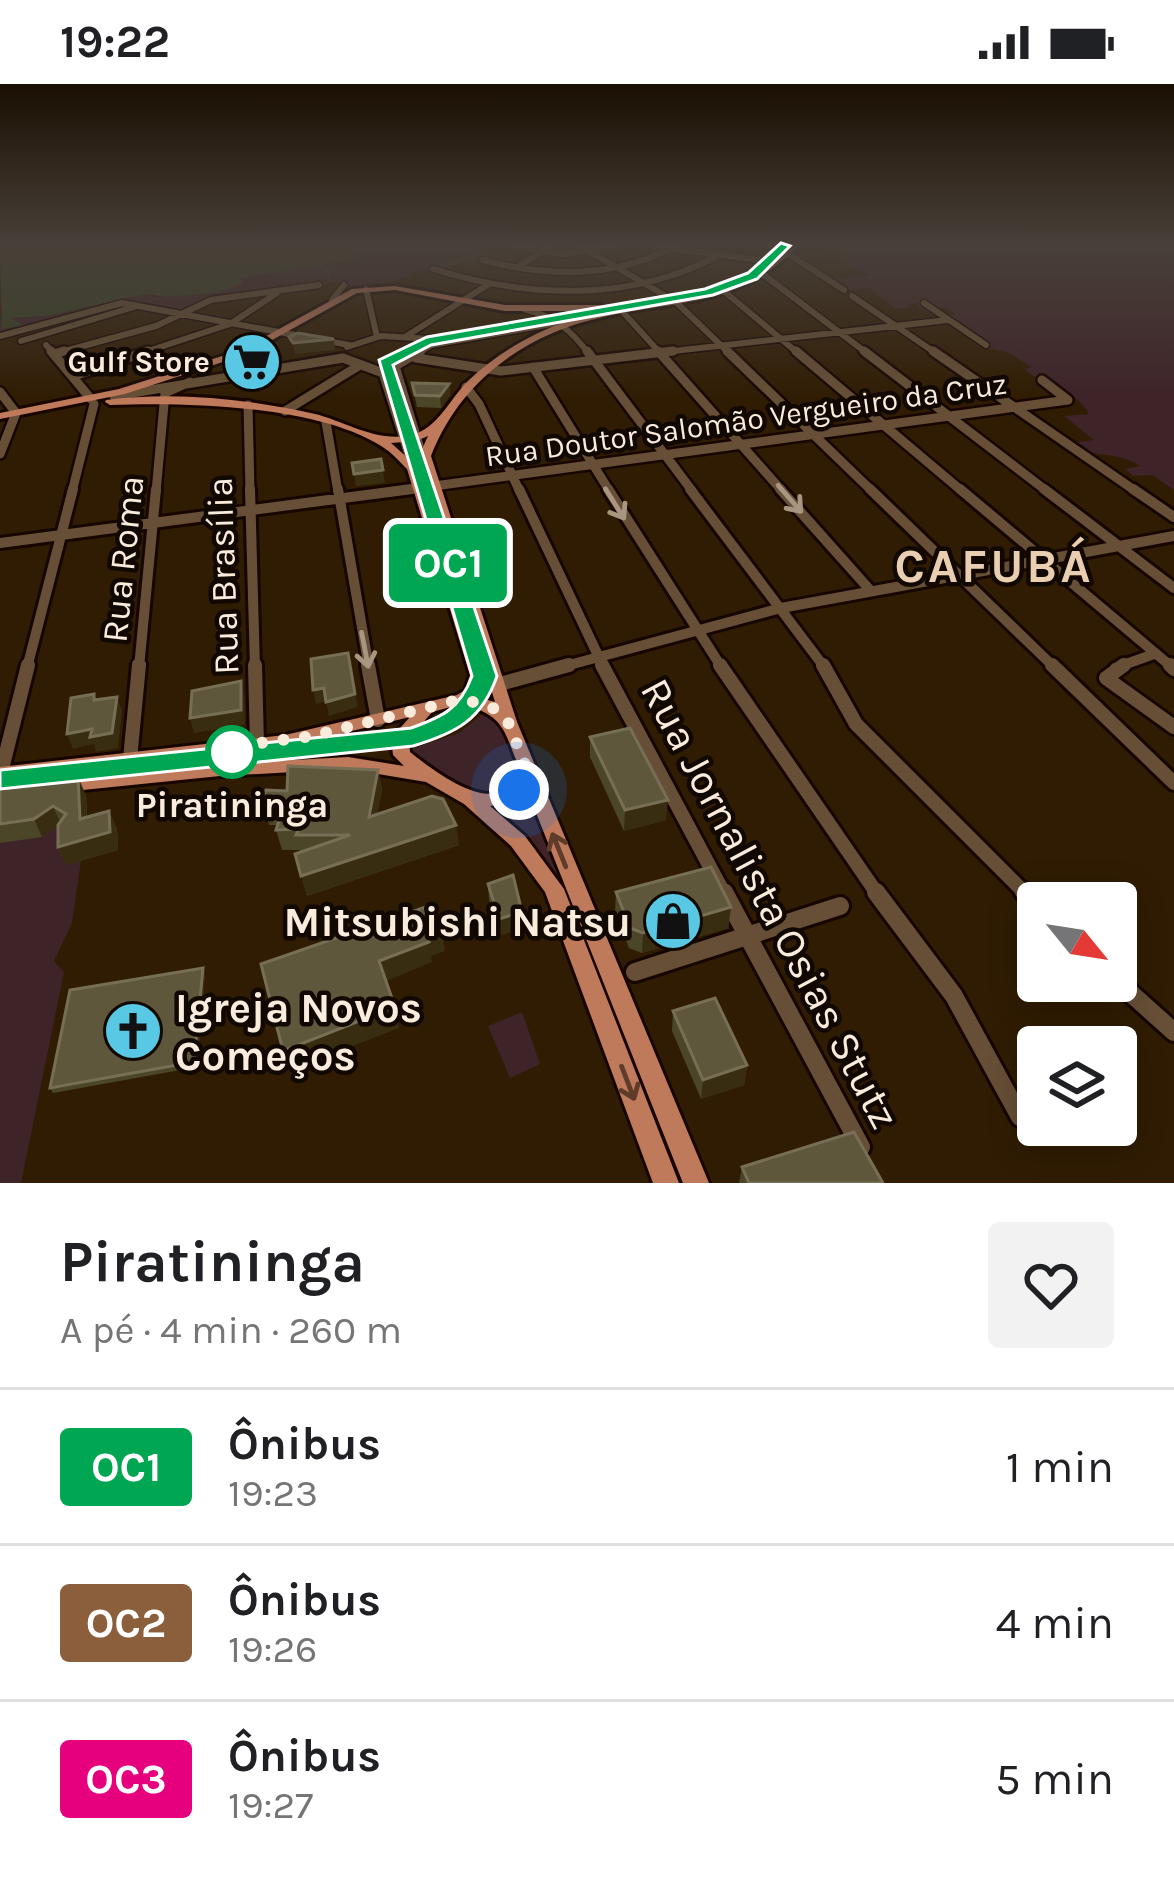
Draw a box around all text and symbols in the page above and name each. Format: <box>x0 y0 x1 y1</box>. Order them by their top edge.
text: 19:22 <box>60 16 170 68</box>
supermarket icon: Gulf Store <box>221 331 283 393</box>
place label: Gulf Store <box>68 344 210 380</box>
street label: Rua Doutor Salomão Vergueiro da Cruz <box>483 366 1009 474</box>
street label: Rua Roma <box>93 474 153 645</box>
street label: Rua Brasília <box>199 476 247 675</box>
one-way arrow <box>776 483 803 514</box>
one-way arrow <box>602 486 627 520</box>
line badge: OC1 <box>379 524 517 602</box>
district label: CAFUBÁ <box>895 536 1093 594</box>
text: OC1 <box>413 538 483 588</box>
one-way arrow <box>355 630 377 669</box>
street label: Rua Jornalista Osias Stutz <box>630 670 910 1137</box>
marker: Piratininga <box>207 727 257 777</box>
your location <box>489 760 549 820</box>
place label: Piratininga <box>136 784 328 827</box>
one-way arrow <box>547 833 568 870</box>
north arrow <box>1017 882 1137 1002</box>
map controls <box>1017 882 1137 1146</box>
shop icon: Mitsubishi Natsu <box>642 890 704 952</box>
place label: Mitsubishi Natsu <box>283 897 631 947</box>
place label: Igreja Novos Começos <box>175 983 422 1081</box>
church icon: Igreja Novos Começos <box>102 1000 164 1062</box>
button: layers <box>1017 1026 1137 1146</box>
one-way arrow <box>619 1064 641 1101</box>
button: heart <box>988 1222 1114 1348</box>
text: Piratininga <box>60 1229 365 1295</box>
text: A pé · 4 min · 260 m <box>60 1307 402 1353</box>
text: Ônibus <box>228 1418 381 1470</box>
text: 1 min <box>1006 1441 1114 1493</box>
text: OC1 <box>91 1442 161 1492</box>
text: 19:23 <box>228 1470 318 1516</box>
text: Ônibus <box>228 1574 381 1626</box>
text: 4 min <box>996 1597 1114 1649</box>
text: OC2 <box>86 1598 166 1648</box>
text: 19:26 <box>228 1626 317 1672</box>
text: Ônibus <box>228 1730 381 1782</box>
text: 5 min <box>995 1753 1114 1805</box>
text: OC3 <box>85 1754 167 1804</box>
text: 19:27 <box>228 1782 313 1828</box>

